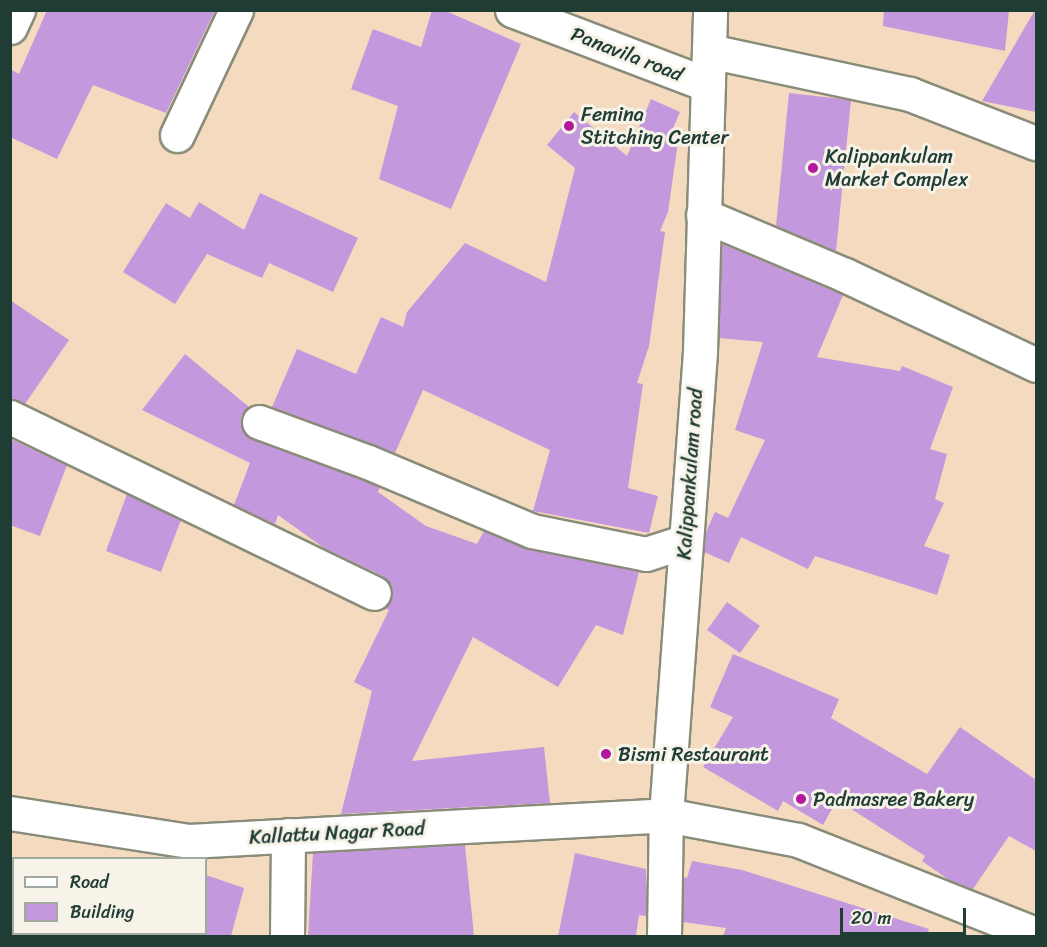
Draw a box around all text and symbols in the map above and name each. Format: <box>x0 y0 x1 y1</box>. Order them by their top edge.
street label: Panavila road <box>568 22 686 86</box>
place label: Femina Stitching Center <box>581 102 729 149</box>
marker: Femina Stitching Center <box>562 119 576 133</box>
place label: Kalippankulam Market Complex <box>825 144 968 191</box>
marker: Kalippankulam Market Complex <box>806 161 820 175</box>
street label: Kalippankulam road <box>672 387 708 561</box>
place label: Bismi Restaurant <box>618 742 770 766</box>
marker: Bismi Restaurant <box>599 747 613 761</box>
place label: Padmasree Bakery <box>813 787 975 811</box>
marker: Padmasree Bakery <box>794 792 808 806</box>
street label: Kallattu Nagar Road <box>248 816 426 850</box>
legend <box>12 857 207 935</box>
text: Road <box>70 866 109 898</box>
text: Building <box>70 896 134 928</box>
scale bar <box>843 896 969 934</box>
text: 20 m <box>851 902 891 934</box>

